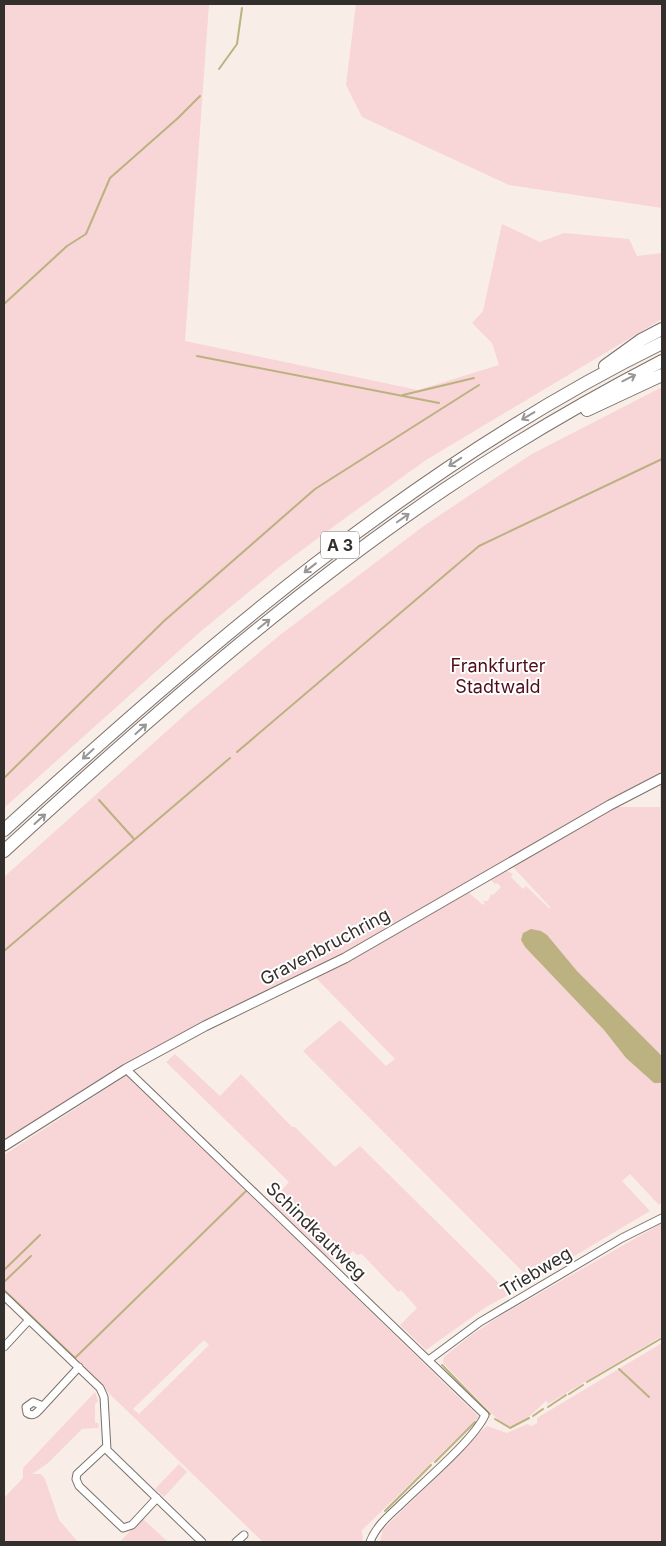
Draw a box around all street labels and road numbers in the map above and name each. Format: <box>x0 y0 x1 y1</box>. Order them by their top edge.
road number: A 3 <box>321 532 359 558</box>
street label: Gravenbruchring <box>257 904 393 989</box>
street label: Schindkautweg <box>262 1178 371 1284</box>
street label: Triebweg <box>496 1242 575 1301</box>

